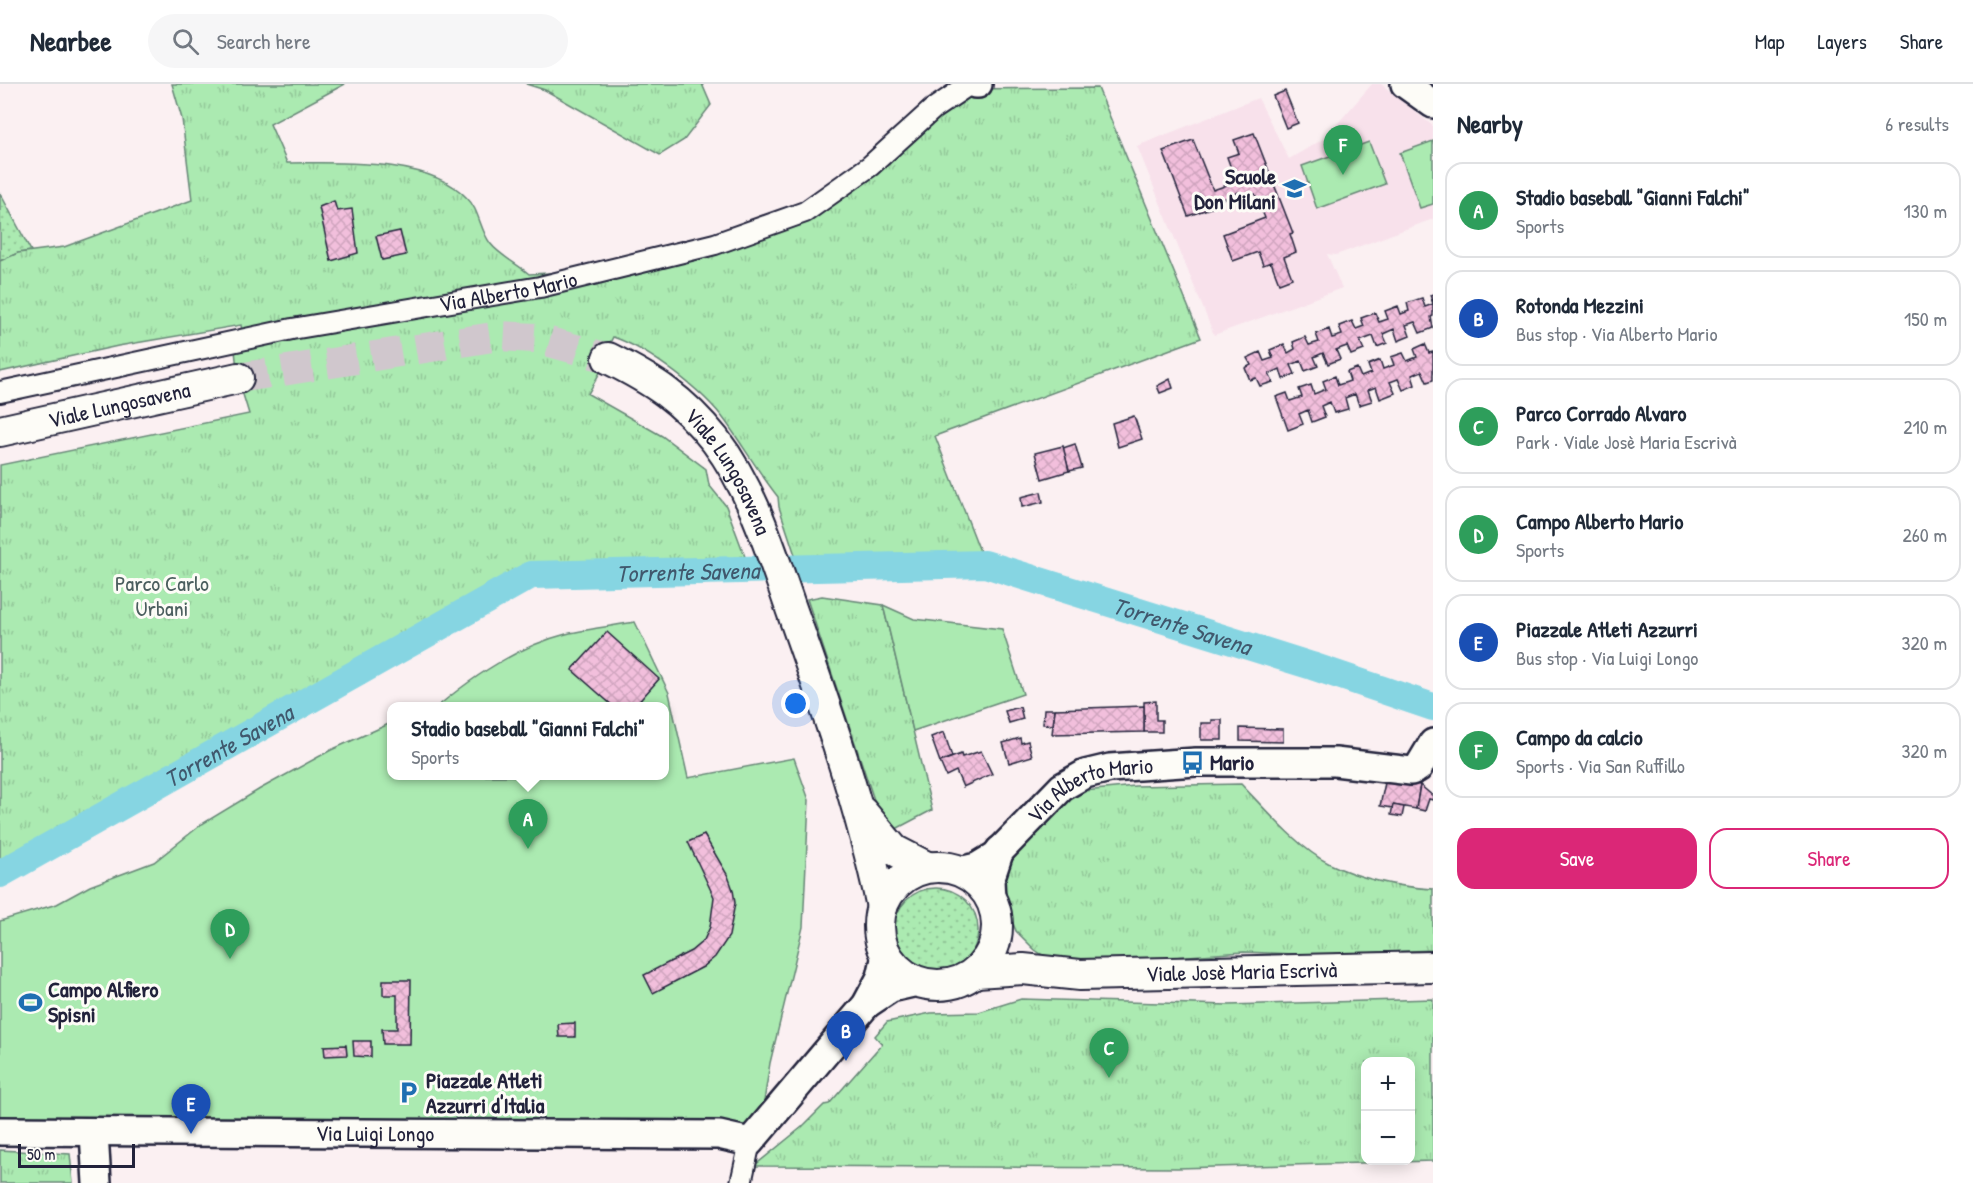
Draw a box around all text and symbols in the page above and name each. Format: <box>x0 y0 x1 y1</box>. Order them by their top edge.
search box <box>148 14 568 68</box>
text: Nearbee <box>30 22 112 60</box>
icon: search <box>169 25 202 58</box>
text: Search here <box>217 26 311 56</box>
text: Map <box>1755 27 1784 56</box>
text: Layers <box>1817 27 1867 56</box>
text: Share <box>1900 27 1943 56</box>
text: Nearby <box>1457 106 1523 141</box>
text: 6 results <box>1885 110 1949 137</box>
pin: F <box>1324 126 1362 175</box>
place label: Scuole Don Milani <box>1194 161 1276 216</box>
school or university icon: Scuole Don Milani <box>1281 176 1307 202</box>
text: Stadio baseball "Gianni Falchi" <box>1516 182 1750 212</box>
text: A <box>1474 197 1483 224</box>
text: 130 m <box>1904 197 1947 224</box>
text: Sports <box>1516 212 1564 239</box>
street label: Via Alberto Mario <box>437 263 580 319</box>
text: Rotonda Mezzini <box>1516 290 1644 320</box>
text: B <box>1473 305 1484 332</box>
text: 150 m <box>1904 305 1947 332</box>
text: Bus stop · Via Alberto Mario <box>1516 320 1718 347</box>
street label: Viale Lungosavena <box>45 374 193 435</box>
text: Parco Corrado Alvaro <box>1516 398 1686 428</box>
street label: Viale Lungosavena <box>679 401 779 539</box>
text: C <box>1473 413 1484 440</box>
text: 210 m <box>1903 413 1947 440</box>
text: Park · Viale Josè Maria Escrivà <box>1516 428 1737 455</box>
text: Campo Alberto Mario <box>1516 506 1683 536</box>
text: D <box>1474 521 1483 548</box>
text: 260 m <box>1903 521 1947 548</box>
text: Sports <box>1516 536 1564 563</box>
water label: Torrente Savena <box>616 553 762 589</box>
park label: Parco Carlo Urbani <box>115 568 209 623</box>
water label: Torrente Savena <box>1109 589 1258 663</box>
text: Piazzale Atleti Azzurri <box>1516 614 1698 644</box>
text: E <box>1474 629 1483 656</box>
text: 320 m <box>1902 629 1947 656</box>
text: Bus stop · Via Luigi Longo <box>1516 644 1698 671</box>
your location <box>781 689 810 718</box>
water label: Torrente Savena <box>158 695 301 794</box>
popup <box>387 702 669 780</box>
text: Stadio baseball "Gianni Falchi" <box>411 713 645 743</box>
text: Campo da calcio <box>1516 722 1643 752</box>
text: F <box>1475 737 1482 764</box>
text: 320 m <box>1902 737 1947 764</box>
text: Sports <box>411 743 459 770</box>
place label: Mario <box>1210 747 1254 777</box>
bus stop icon: Mario <box>1179 749 1205 775</box>
street label: Via Alberto Mario <box>1020 750 1154 829</box>
text: Sports · Via San Ruffillo <box>1516 752 1685 779</box>
pin: A <box>508 800 548 849</box>
button: Save <box>1457 828 1697 889</box>
button: Share <box>1709 828 1949 889</box>
pin: D <box>210 910 250 959</box>
street label: Viale Josè Maria Escrivà <box>1146 954 1338 989</box>
place label: Campo Alfiero Spisni <box>48 974 159 1030</box>
sports icon: Campo Alfiero Spisni <box>17 989 43 1015</box>
pin: B <box>826 1012 866 1061</box>
pin: C <box>1090 1028 1128 1078</box>
map controls <box>1361 1057 1415 1165</box>
button: + <box>1361 1057 1415 1111</box>
place label: Piazzale Atleti Azzurri d'Italia <box>426 1065 545 1120</box>
parking icon: Piazzale Atleti Azzurri d'Italia <box>395 1080 421 1106</box>
pin: E <box>172 1084 210 1134</box>
button: − <box>1361 1111 1415 1165</box>
street label: Via Luigi Longo <box>316 1118 434 1148</box>
scale bar <box>18 1141 135 1168</box>
text: 50 m <box>27 1143 56 1165</box>

